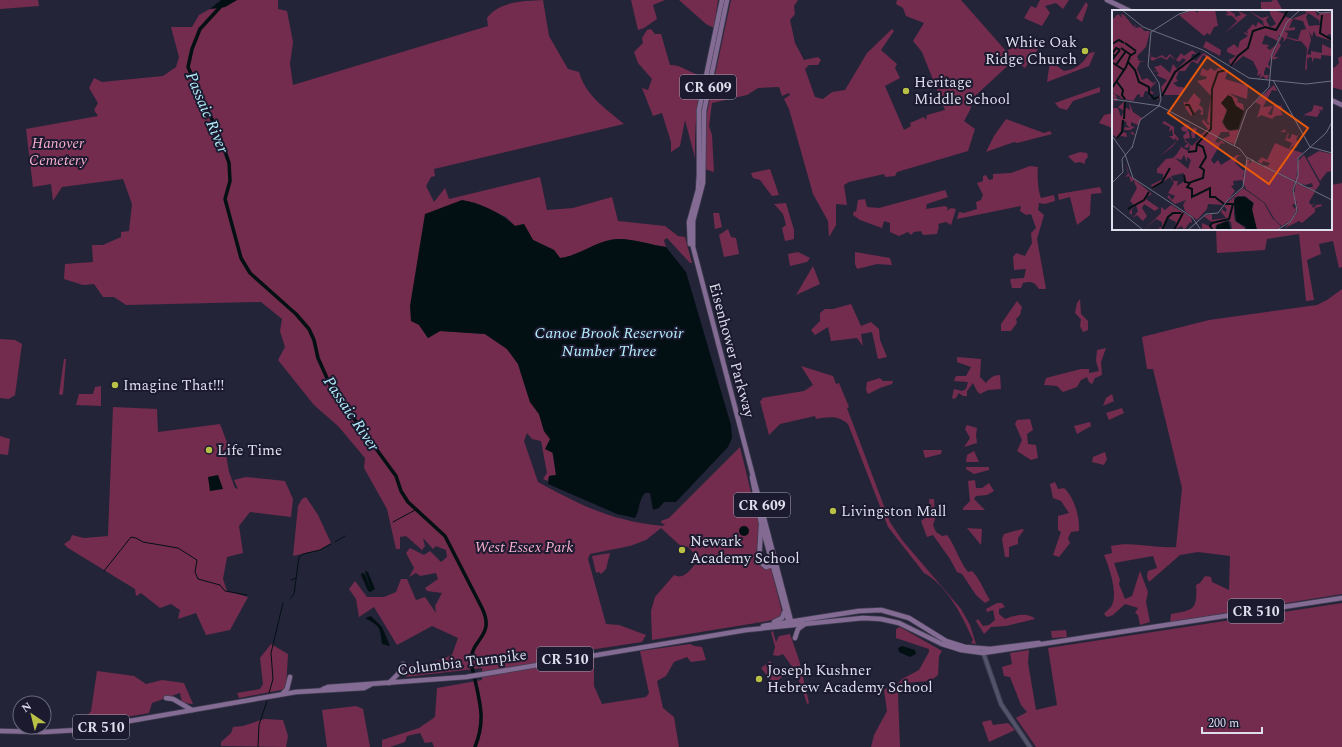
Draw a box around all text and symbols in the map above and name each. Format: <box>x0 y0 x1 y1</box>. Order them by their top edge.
inset map <box>1112 10 1332 230</box>
place label: White Oak Ridge Church <box>985 31 1077 71</box>
marker: White Oak Ridge Church <box>1080 46 1090 56</box>
water label: Passaic River <box>179 68 235 157</box>
place label: Heritage Middle School <box>914 71 1010 111</box>
road number: CR 609 <box>680 75 736 99</box>
marker: Heritage Middle School <box>901 86 911 96</box>
park label: Hanover Cemetery <box>29 132 87 172</box>
street label: Eisenhower Parkway <box>702 280 761 421</box>
water label: Canoe Brook Reservoir Number Three <box>535 321 684 363</box>
water label: Passaic River <box>317 371 385 456</box>
place label: Imagine That!!! <box>123 374 224 397</box>
marker: Imagine That!!! <box>110 380 120 390</box>
place label: Life Time <box>217 439 282 462</box>
marker: Life Time <box>204 445 214 455</box>
road number: CR 609 <box>734 493 790 517</box>
place label: Livingston Mall <box>841 500 946 523</box>
marker: Livingston Mall <box>828 506 838 516</box>
place label: Newark Academy School <box>690 530 800 570</box>
park label: West Essex Park <box>474 536 574 559</box>
marker: Newark Academy School <box>677 545 687 555</box>
road number: CR 510 <box>1228 599 1284 623</box>
street label: Columbia Turnpike <box>396 643 528 682</box>
road number: CR 510 <box>537 647 593 671</box>
place label: Joseph Kushner Hebrew Academy School <box>767 659 933 699</box>
marker: Joseph Kushner Hebrew Academy School <box>754 674 764 684</box>
north arrow <box>12 695 52 735</box>
text: N <box>18 698 35 717</box>
scale bar <box>1202 709 1262 735</box>
text: 200 m <box>1208 714 1239 733</box>
road number: CR 510 <box>73 715 129 739</box>

